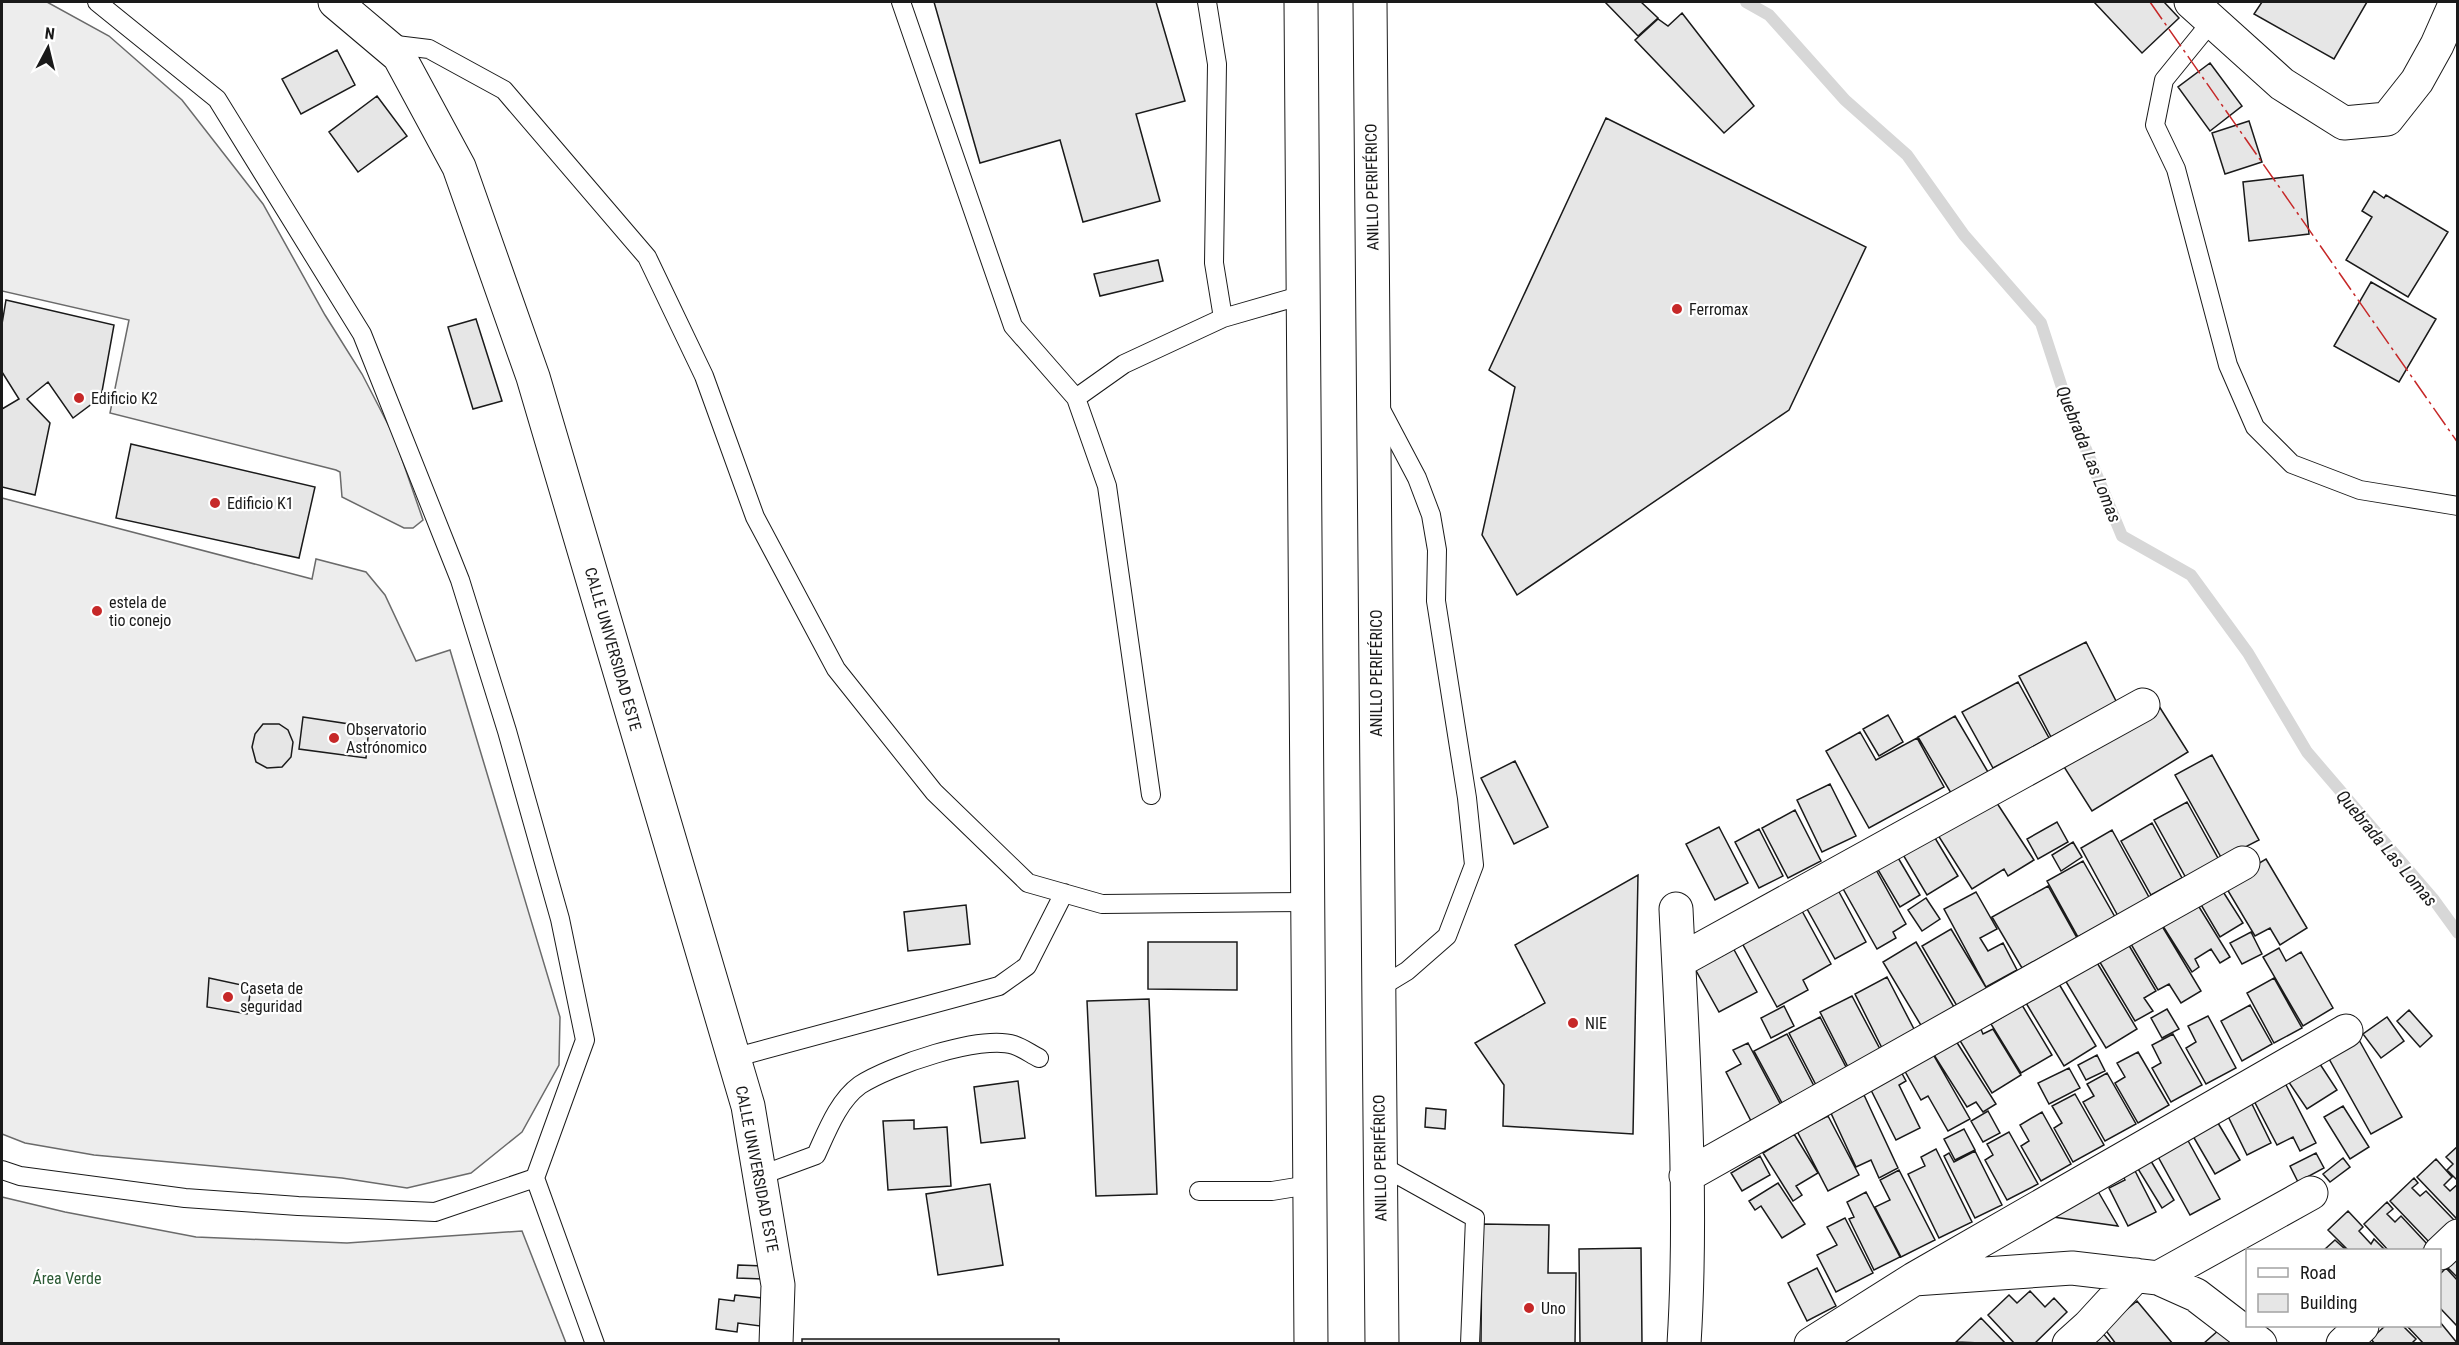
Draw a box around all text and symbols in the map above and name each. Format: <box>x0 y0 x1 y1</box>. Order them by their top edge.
north arrow <box>18 18 78 78</box>
text: N <box>44 24 56 44</box>
street label: ANILLO PERIFÉRICO <box>1361 123 1383 251</box>
place label: Ferromax <box>1689 300 1748 319</box>
marker: Ferromax <box>1670 302 1684 316</box>
water label: Quebrada Las Lomas <box>2052 383 2126 525</box>
place label: Edificio K2 <box>91 389 158 408</box>
marker: Edificio K2 <box>72 391 86 405</box>
place label: Edificio K1 <box>227 494 294 513</box>
marker: Edificio K1 <box>208 496 222 510</box>
street label: CALLE UNIVERSIDAD ESTE <box>581 565 645 733</box>
place label: estela de tio conejo <box>109 593 171 630</box>
marker: estela de tio conejo <box>90 604 104 618</box>
street label: ANILLO PERIFÉRICO <box>1367 609 1386 737</box>
place label: Observatorio Astrónomico <box>346 720 427 757</box>
marker: Observatorio Astrónomico <box>327 731 341 745</box>
water label: Quebrada Las Lomas <box>2332 786 2442 910</box>
place label: Caseta de seguridad <box>240 979 303 1016</box>
marker: Caseta de seguridad <box>221 990 235 1004</box>
place label: NIE <box>1585 1014 1607 1033</box>
marker: NIE <box>1566 1016 1580 1030</box>
street label: CALLE UNIVERSIDAD ESTE <box>732 1084 782 1254</box>
street label: ANILLO PERIFÉRICO <box>1369 1094 1391 1222</box>
legend <box>2246 1249 2441 1327</box>
text: Road <box>2300 1262 2336 1283</box>
park label: Área Verde <box>32 1269 102 1288</box>
text: Building <box>2300 1292 2357 1313</box>
place label: Uno <box>1541 1299 1566 1318</box>
marker: Uno <box>1522 1301 1536 1315</box>

